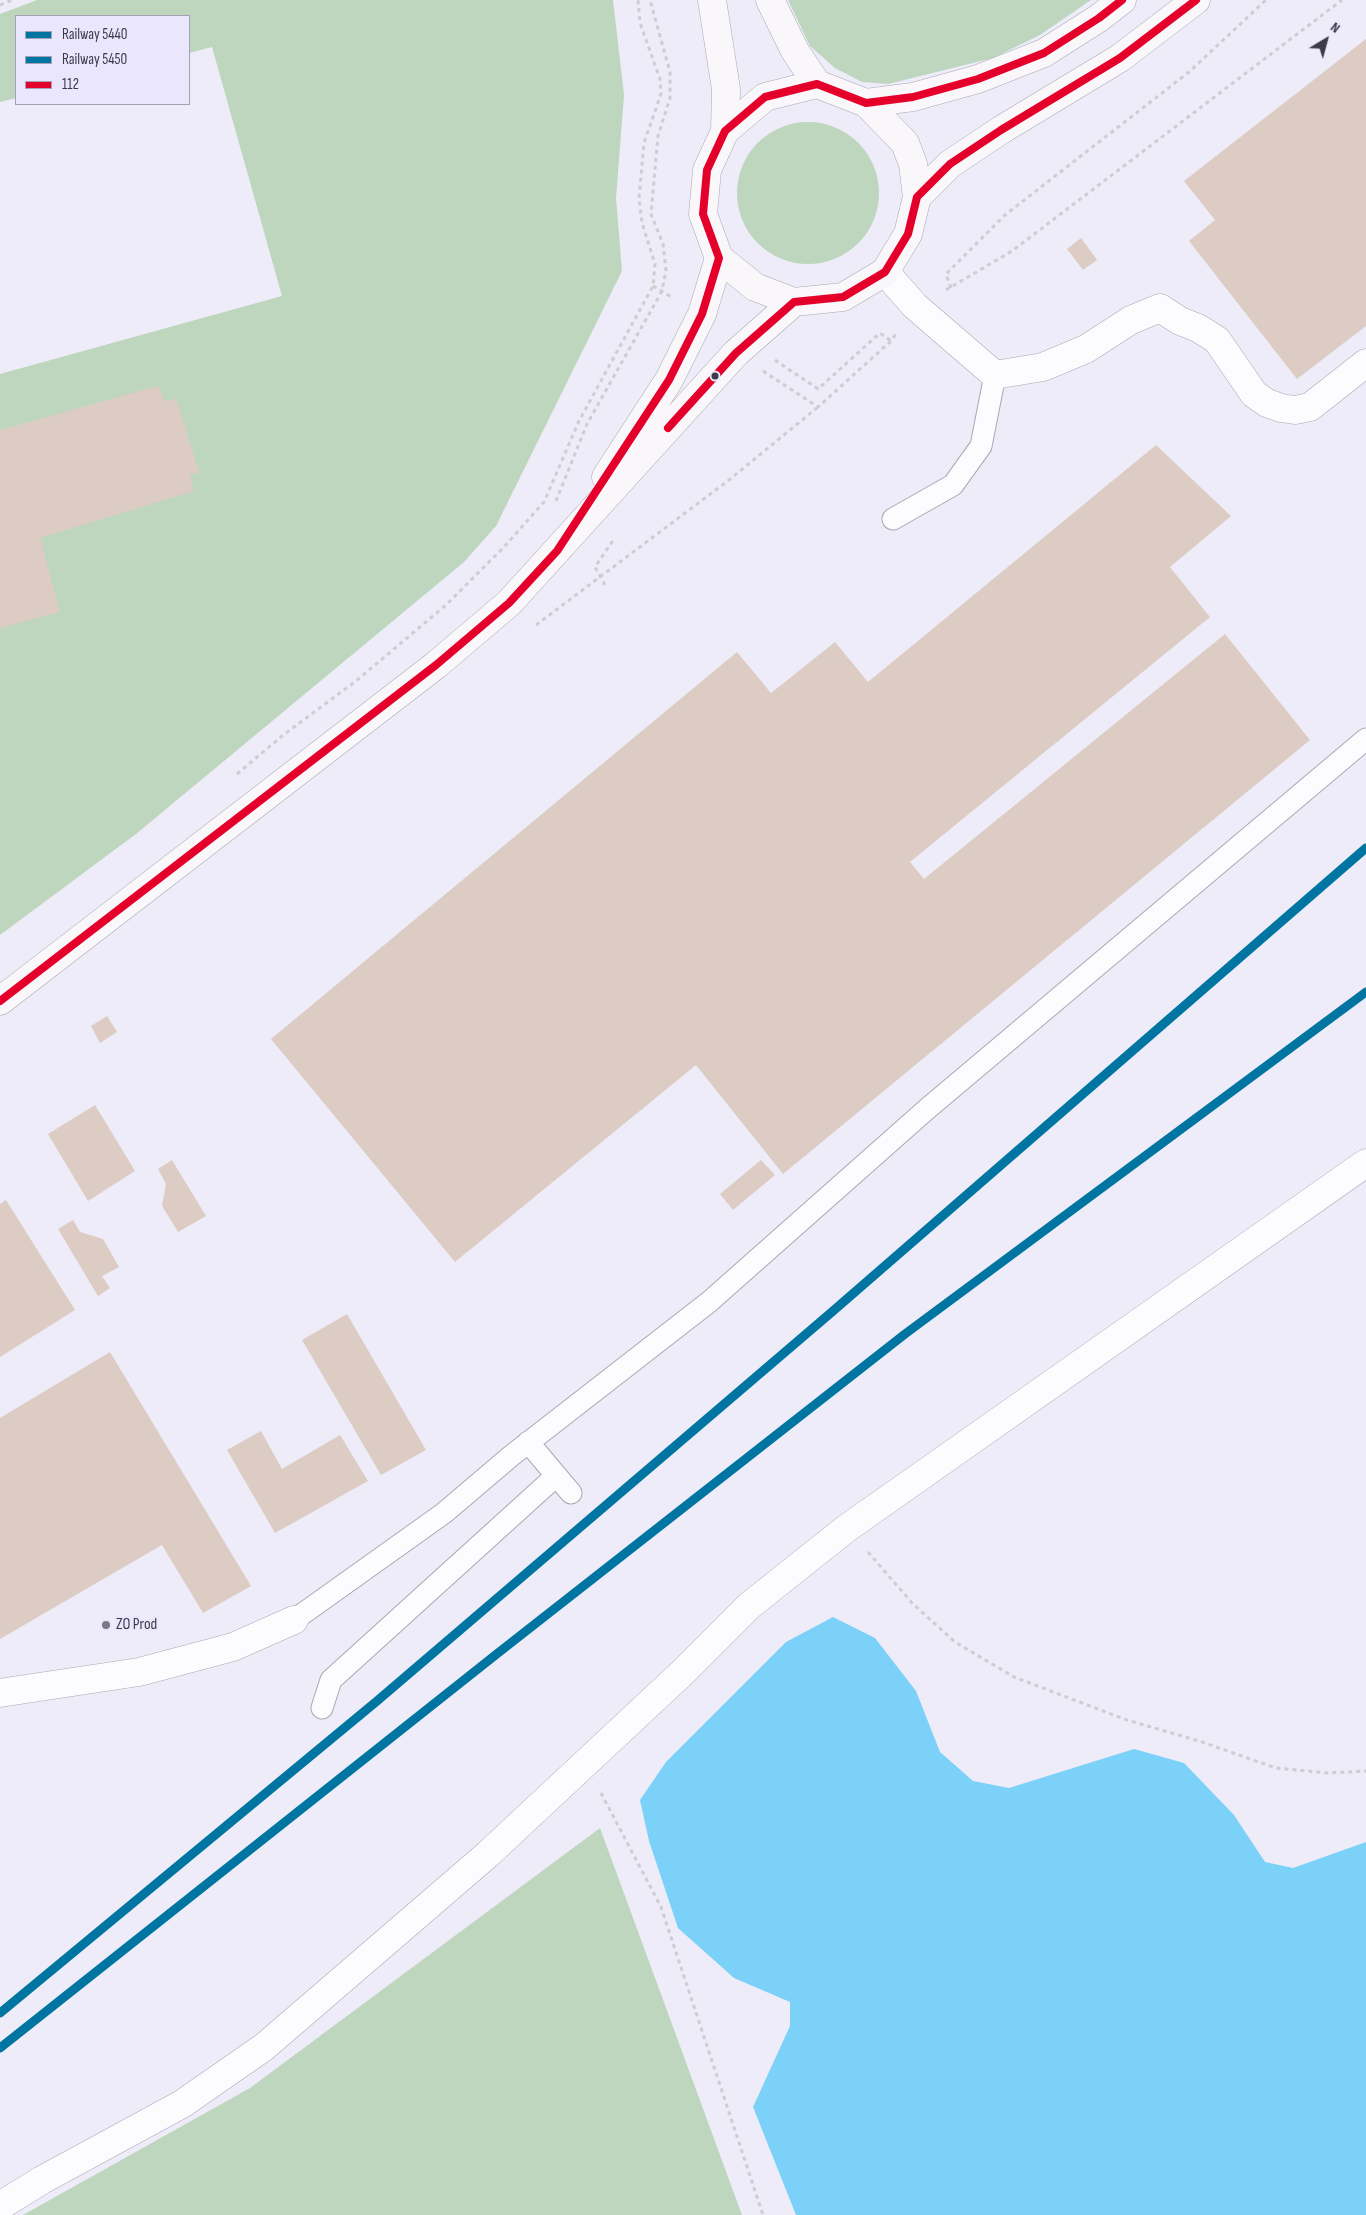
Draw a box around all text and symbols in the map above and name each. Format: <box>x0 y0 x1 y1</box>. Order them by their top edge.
legend <box>15 15 190 105</box>
north arrow <box>1301 15 1351 65</box>
text: N <box>1327 19 1343 37</box>
text: Railway 5440 <box>62 25 128 44</box>
text: Railway 5450 <box>62 50 127 69</box>
text: 112 <box>62 75 79 94</box>
unlabelled marker <box>710 371 720 381</box>
place label: ZO Prod <box>116 1615 157 1635</box>
marker: ZO Prod <box>100 1619 112 1631</box>

